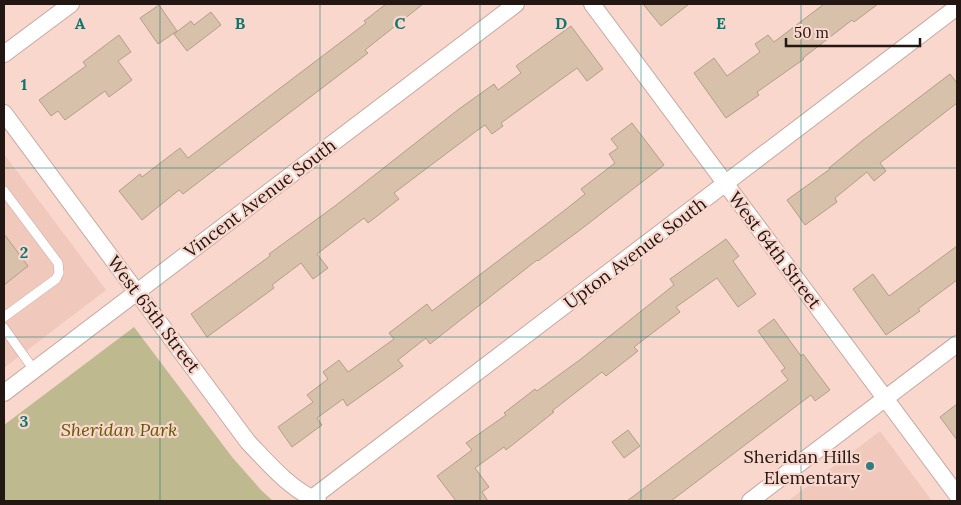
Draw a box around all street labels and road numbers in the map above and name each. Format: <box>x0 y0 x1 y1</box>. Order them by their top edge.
street label: Vincent Avenue South <box>179 133 341 263</box>
street label: West 64th Street <box>723 187 827 313</box>
street label: Upton Avenue South <box>559 192 711 314</box>
street label: West 65th Street <box>102 251 206 377</box>

